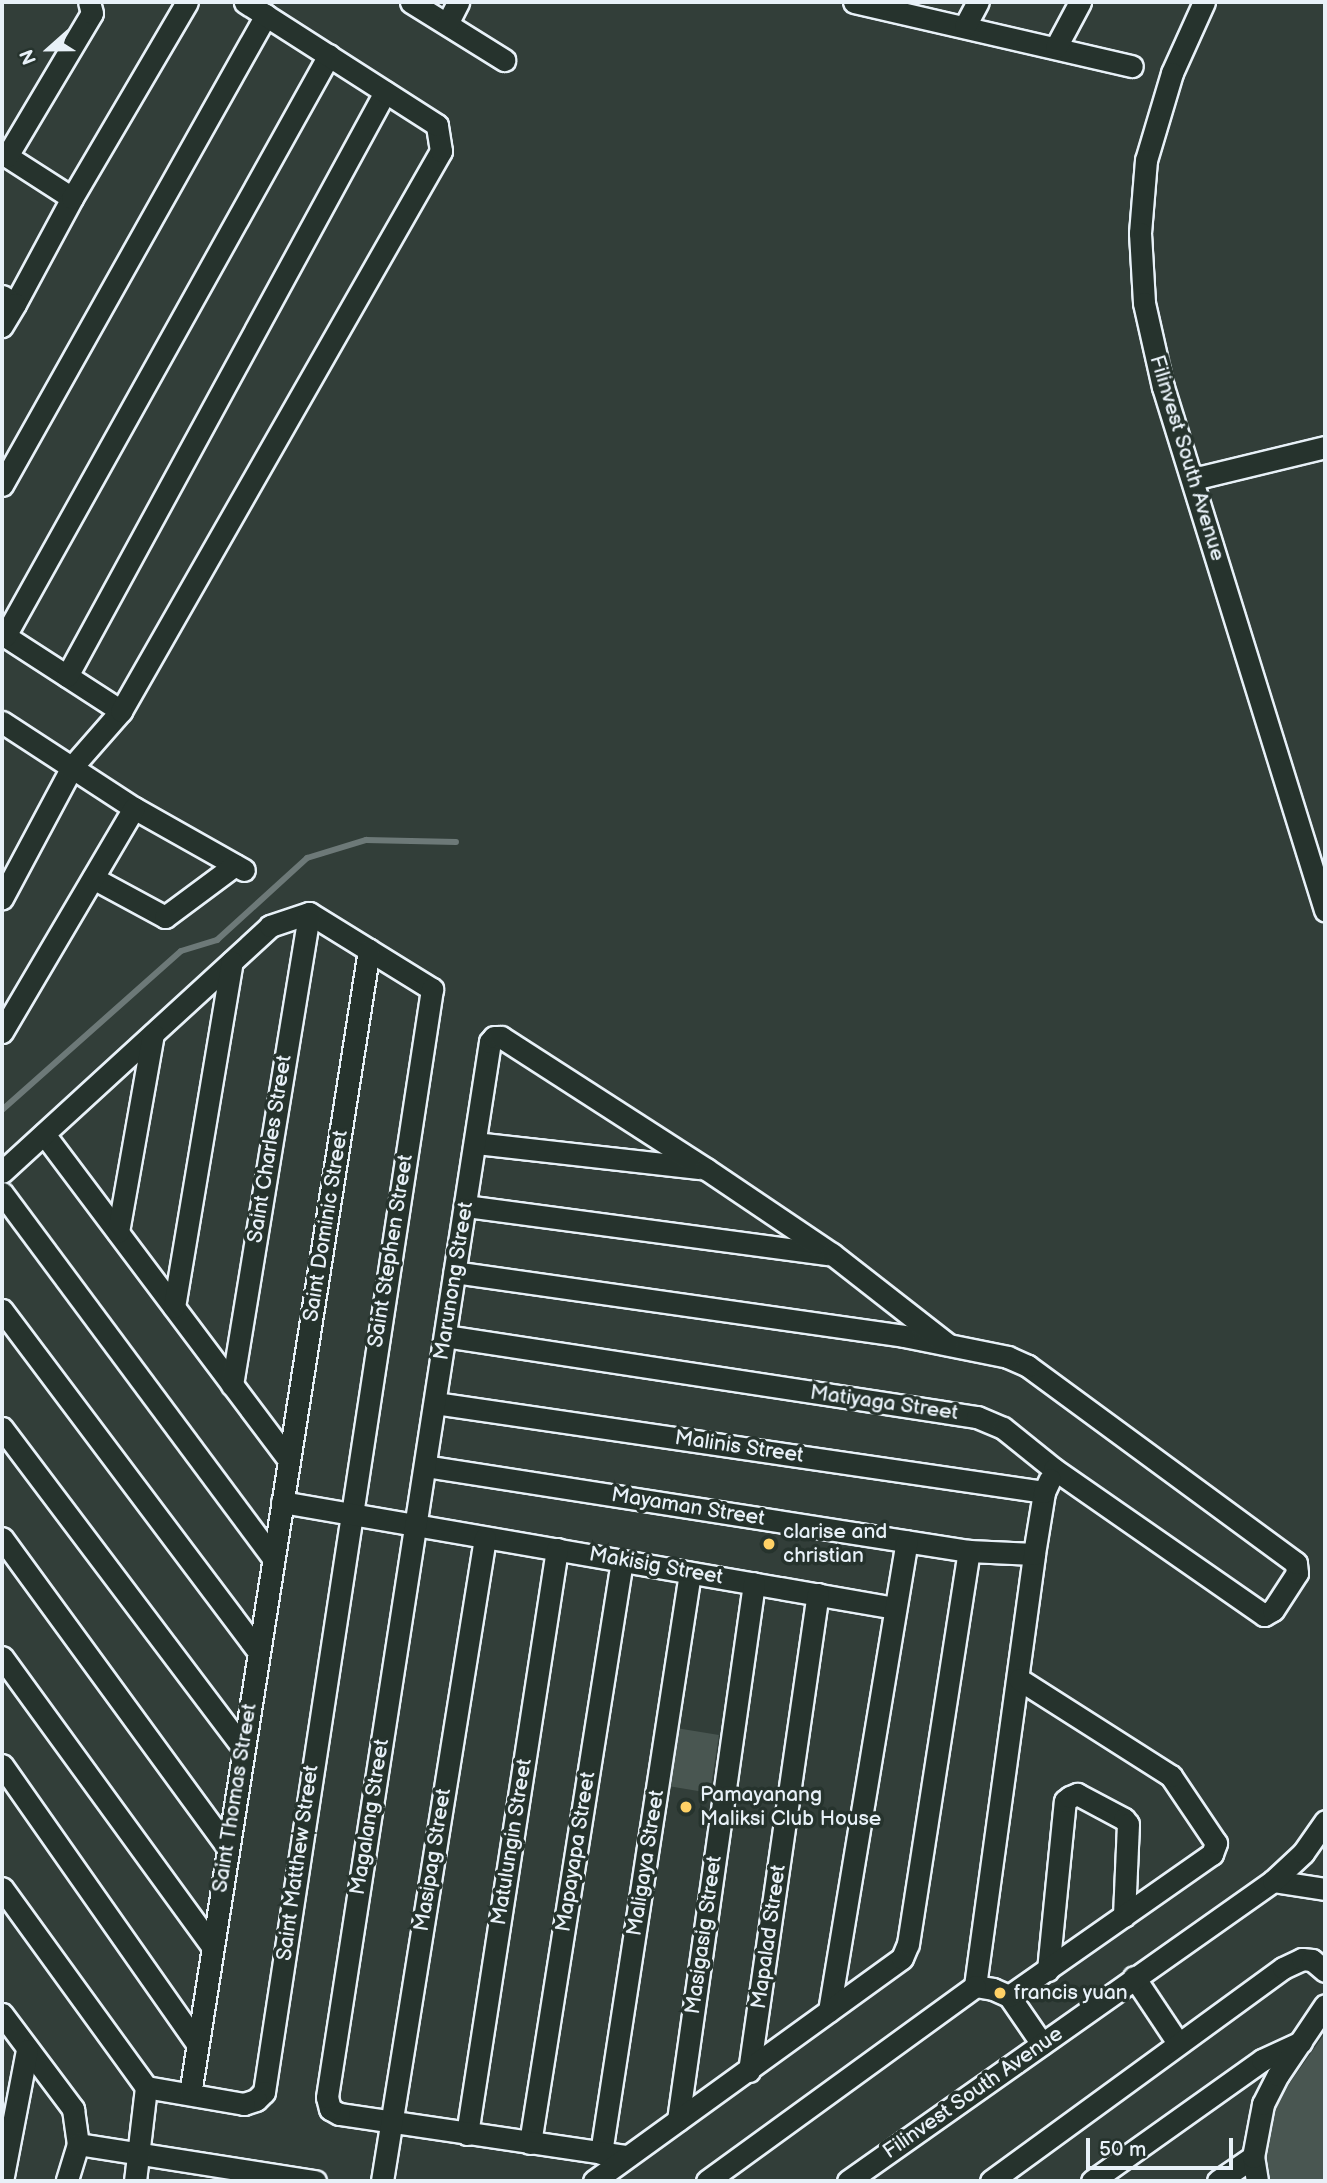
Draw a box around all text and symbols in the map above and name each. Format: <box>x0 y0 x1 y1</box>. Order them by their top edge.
north arrow <box>14 14 84 84</box>
text: N <box>16 46 42 67</box>
street label: Filinvest South Avenue <box>1144 352 1230 564</box>
street label: Saint Charles Street <box>243 1053 297 1245</box>
street label: Saint Dominic Street <box>298 1128 354 1324</box>
street label: Saint Stephen Street <box>363 1152 419 1350</box>
street label: Marunong Street <box>429 1200 479 1362</box>
street label: Matiyaga Street <box>808 1380 960 1426</box>
street label: Malinis Street <box>673 1425 805 1469</box>
street label: Mayaman Street <box>609 1482 767 1532</box>
place label: clarise and christian <box>783 1519 887 1569</box>
marker: clarise and christian <box>761 1536 777 1552</box>
street label: Makisig Street <box>587 1542 725 1590</box>
street label: Saint Thomas Street <box>208 1701 262 1895</box>
street label: Magalang Street <box>345 1737 395 1897</box>
street label: Matulungin Street <box>486 1757 538 1927</box>
street label: Saint Matthew Street <box>272 1763 324 1963</box>
street label: Mapayapa Street <box>551 1770 601 1934</box>
place label: Pamayanang Maliksi Club House <box>700 1782 881 1832</box>
street label: Masipag Street <box>409 1787 457 1933</box>
street label: Maligaya Street <box>622 1788 670 1938</box>
marker: Pamayanang Maliksi Club House <box>678 1799 694 1815</box>
street label: Masigasig Street <box>680 1854 728 2016</box>
street label: Mapalad Street <box>746 1863 792 2011</box>
place label: francis yuan <box>1014 1980 1128 2006</box>
marker: francis yuan <box>992 1985 1008 2001</box>
street label: Filinvest South Avenue <box>878 2021 1068 2165</box>
scale bar <box>1089 2124 1236 2168</box>
text: 50 m <box>1099 2137 1146 2162</box>

